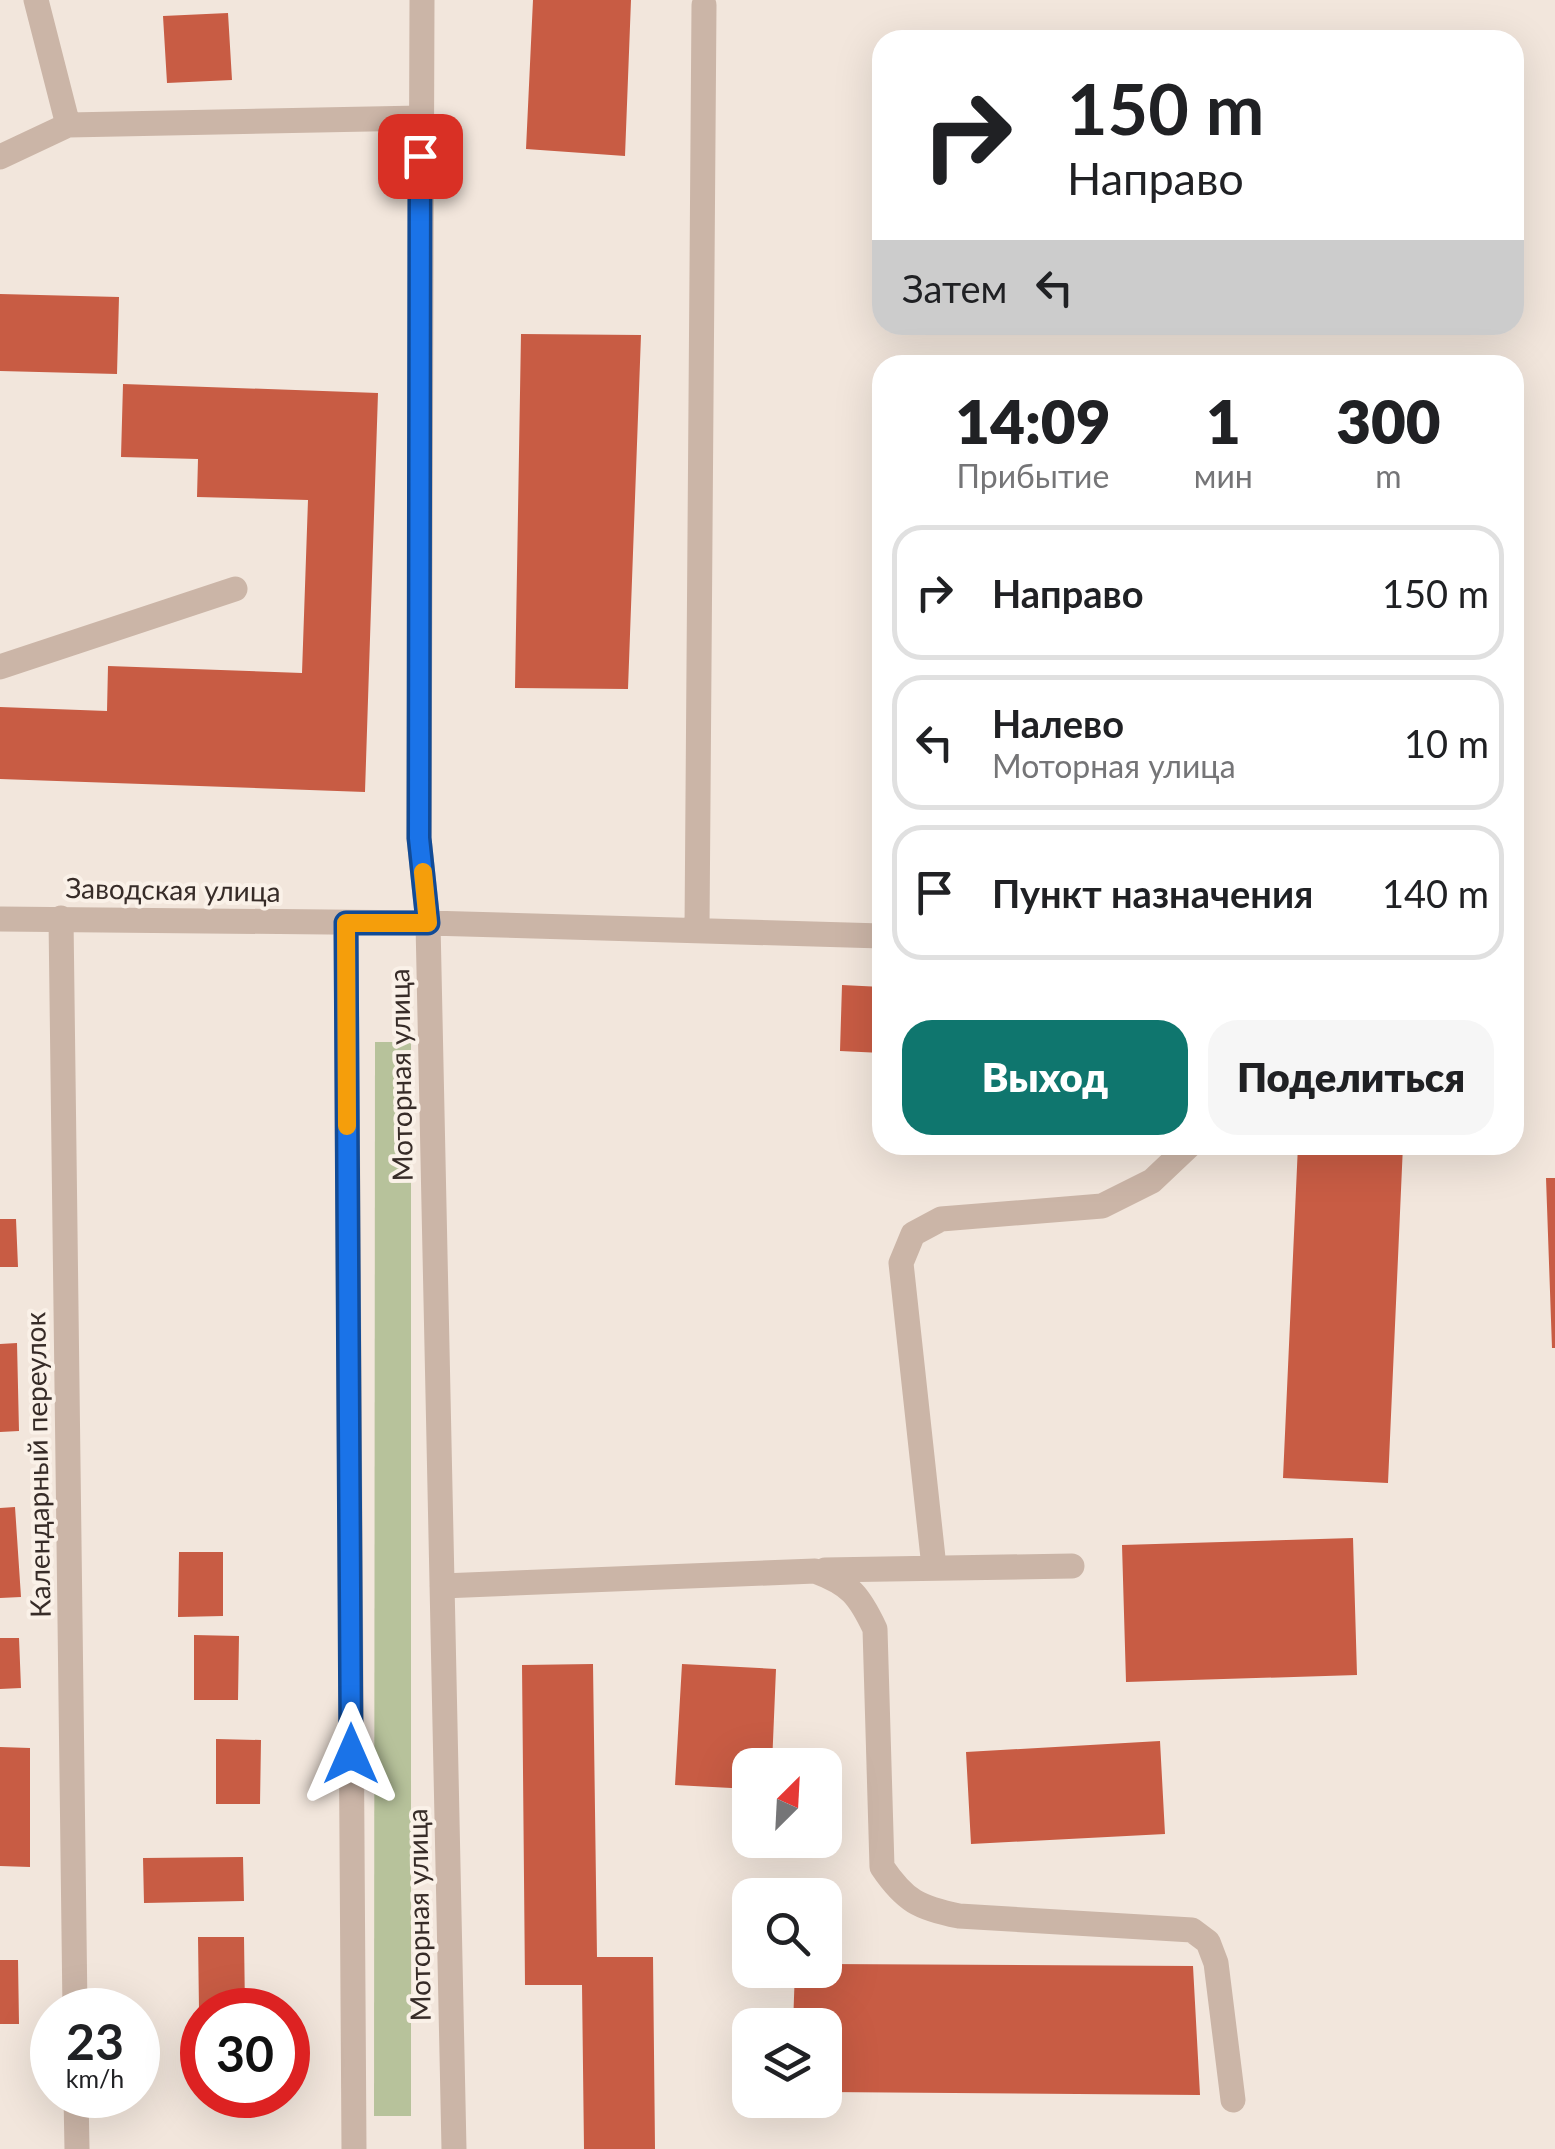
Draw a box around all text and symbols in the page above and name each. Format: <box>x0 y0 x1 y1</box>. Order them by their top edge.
text: 150 m <box>1067 66 1264 150</box>
icon: right <box>902 70 1032 200</box>
pin <box>378 114 463 199</box>
icon: arrive <box>393 129 448 184</box>
text: Направо <box>1067 151 1244 205</box>
icon: left <box>1027 260 1082 315</box>
text: Затем <box>902 265 1007 311</box>
text: 14:09 <box>955 385 1110 457</box>
text: 1 <box>1206 385 1241 457</box>
text: 300 <box>1336 385 1441 457</box>
text: Прибытие <box>956 456 1109 495</box>
text: мин <box>1194 456 1253 495</box>
text: m <box>1375 456 1402 495</box>
icon: right <box>907 565 962 620</box>
text: Направо <box>992 570 1144 616</box>
text: 150 m <box>1382 570 1489 616</box>
text: Налево <box>992 700 1124 746</box>
icon: left <box>907 715 962 770</box>
text: 10 m <box>1404 720 1489 766</box>
text: Моторная улица <box>992 746 1236 785</box>
icon: arrive <box>907 865 962 920</box>
street label: Заводская улица <box>65 870 281 908</box>
text: Пункт назначения <box>992 870 1313 916</box>
text: 140 m <box>1382 870 1489 916</box>
street label: Моторная улица <box>381 968 419 1182</box>
button: Выход <box>902 1020 1188 1135</box>
button: Поделиться <box>1208 1020 1494 1135</box>
street label: Календарный переулок <box>17 1311 57 1618</box>
position arrow <box>299 1702 403 1806</box>
north arrow <box>732 1748 842 1858</box>
map controls <box>732 1748 842 2118</box>
street label: Моторная улица <box>399 1808 437 2022</box>
button: search <box>732 1878 842 1988</box>
speed limit sign: 30 <box>180 1988 310 2118</box>
button: layers <box>732 2008 842 2118</box>
text: 23 <box>66 2011 124 2071</box>
text: km/h <box>66 2063 124 2093</box>

